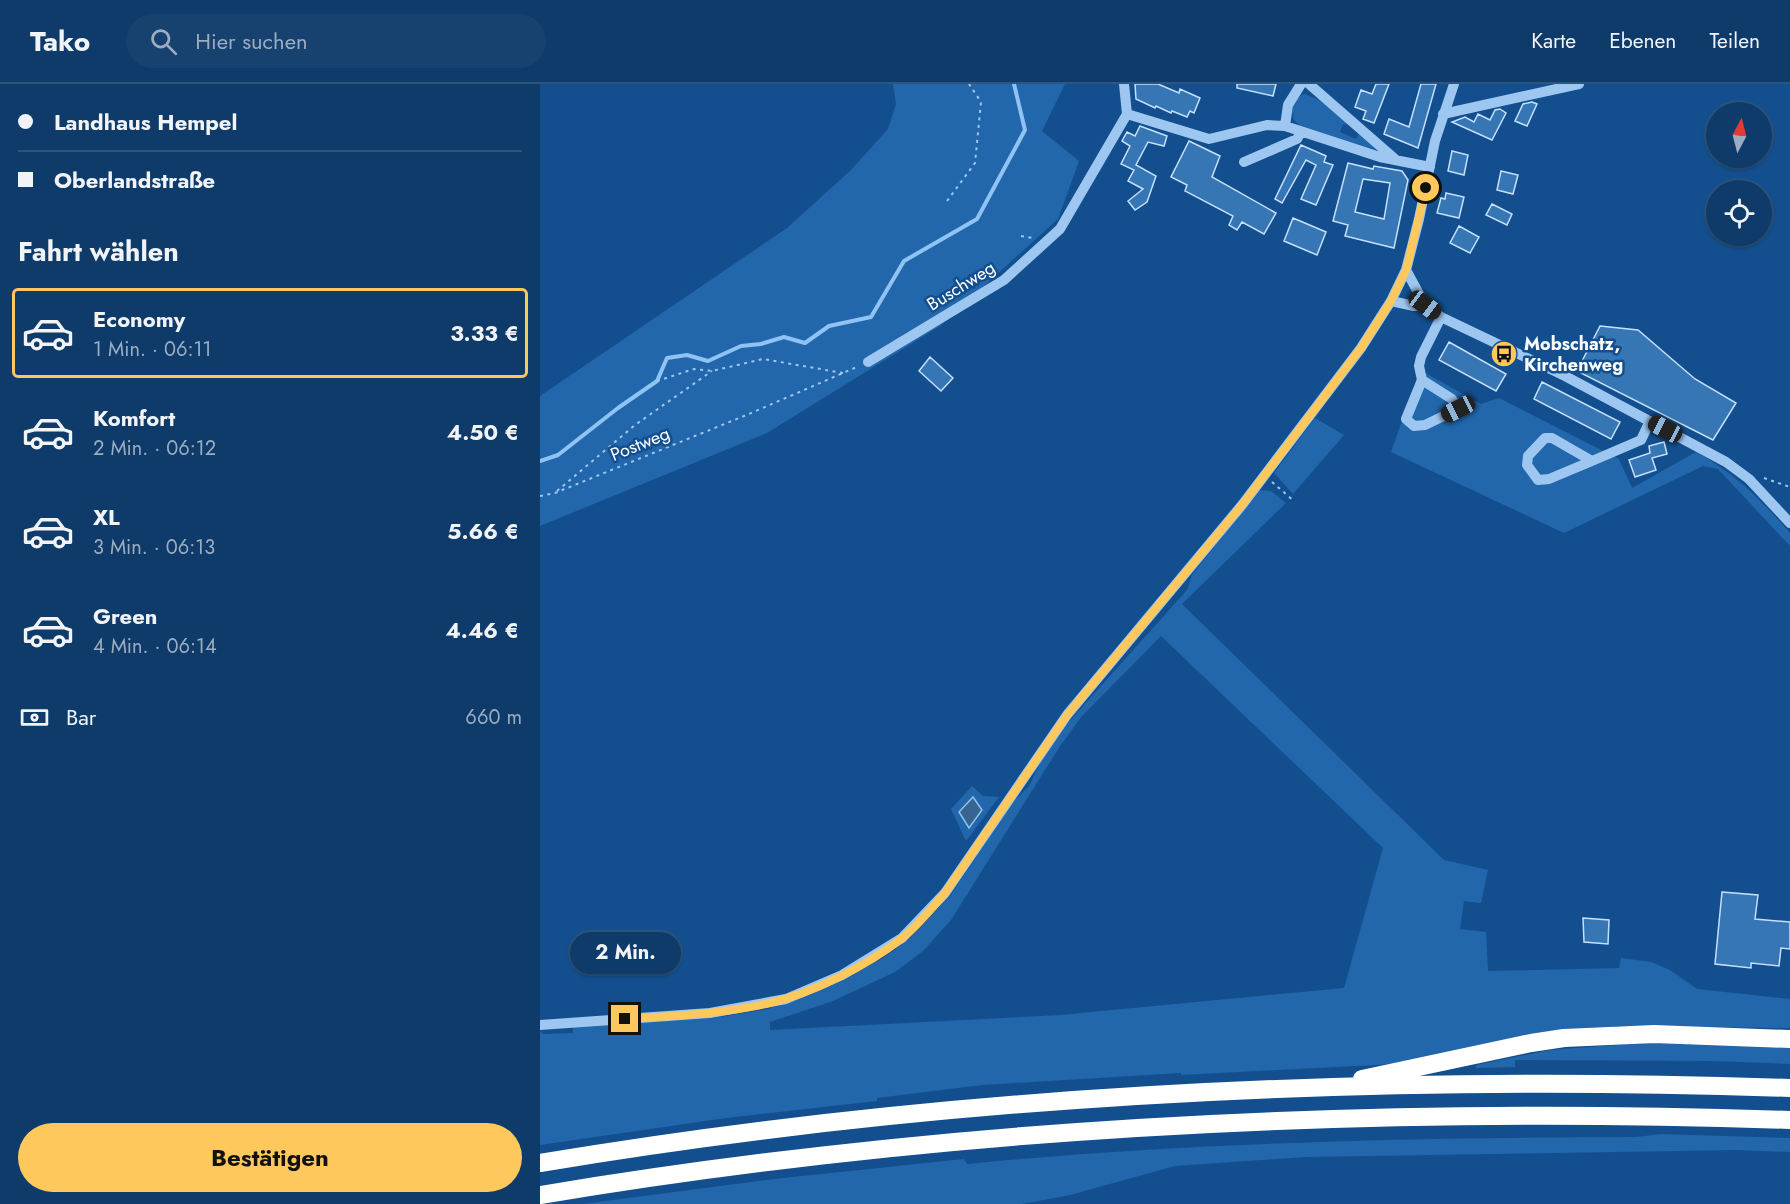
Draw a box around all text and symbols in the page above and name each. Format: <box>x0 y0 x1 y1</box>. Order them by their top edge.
search box <box>126 14 546 68</box>
text: Tako <box>30 21 90 62</box>
icon: search <box>147 25 180 58</box>
text: Hier suchen <box>195 25 308 57</box>
text: Karte <box>1531 26 1576 56</box>
text: Ebenen <box>1609 26 1676 56</box>
text: Teilen <box>1709 26 1760 56</box>
north arrow <box>1706 102 1772 168</box>
map controls <box>1706 102 1772 246</box>
text: Landhaus Hempel <box>54 106 237 138</box>
text: Oberlandstraße <box>54 164 215 196</box>
route start <box>1412 174 1439 201</box>
button: locate <box>1706 180 1772 246</box>
text: Fahrt wählen <box>18 232 179 271</box>
street label: Buschweg <box>922 255 1000 317</box>
car <box>1405 287 1445 323</box>
text: Economy <box>93 303 185 335</box>
icon: car <box>21 306 75 360</box>
text: 3.33 € <box>450 317 519 349</box>
place label: Mobschatz, Kirchenweg <box>1524 331 1623 378</box>
text: 1 Min. · 06:11 <box>93 335 211 364</box>
bus stop icon: Mobschatz, Kirchenweg <box>1489 339 1519 369</box>
car <box>1438 393 1478 425</box>
text: Komfort <box>93 402 175 434</box>
icon: car <box>21 405 75 459</box>
car <box>1645 413 1685 445</box>
text: 4.50 € <box>447 416 519 448</box>
street label: Postweg <box>606 420 674 468</box>
text: 2 Min. · 06:12 <box>93 434 216 463</box>
text: XL <box>93 501 120 533</box>
icon: car <box>21 504 75 558</box>
text: 5.66 € <box>447 515 519 547</box>
text: 3 Min. · 06:13 <box>93 533 215 562</box>
text: Green <box>93 600 157 632</box>
icon: car <box>21 603 75 657</box>
text: 4.46 € <box>445 614 519 646</box>
text: 4 Min. · 06:14 <box>93 632 217 661</box>
icon: cash <box>18 701 51 734</box>
text: Bar <box>66 701 96 733</box>
text: 660 m <box>465 703 522 732</box>
callout: 2 Min. <box>569 932 680 974</box>
text: 2 Min. <box>595 938 656 967</box>
route end <box>611 1005 638 1032</box>
button: Bestätigen <box>18 1123 522 1192</box>

